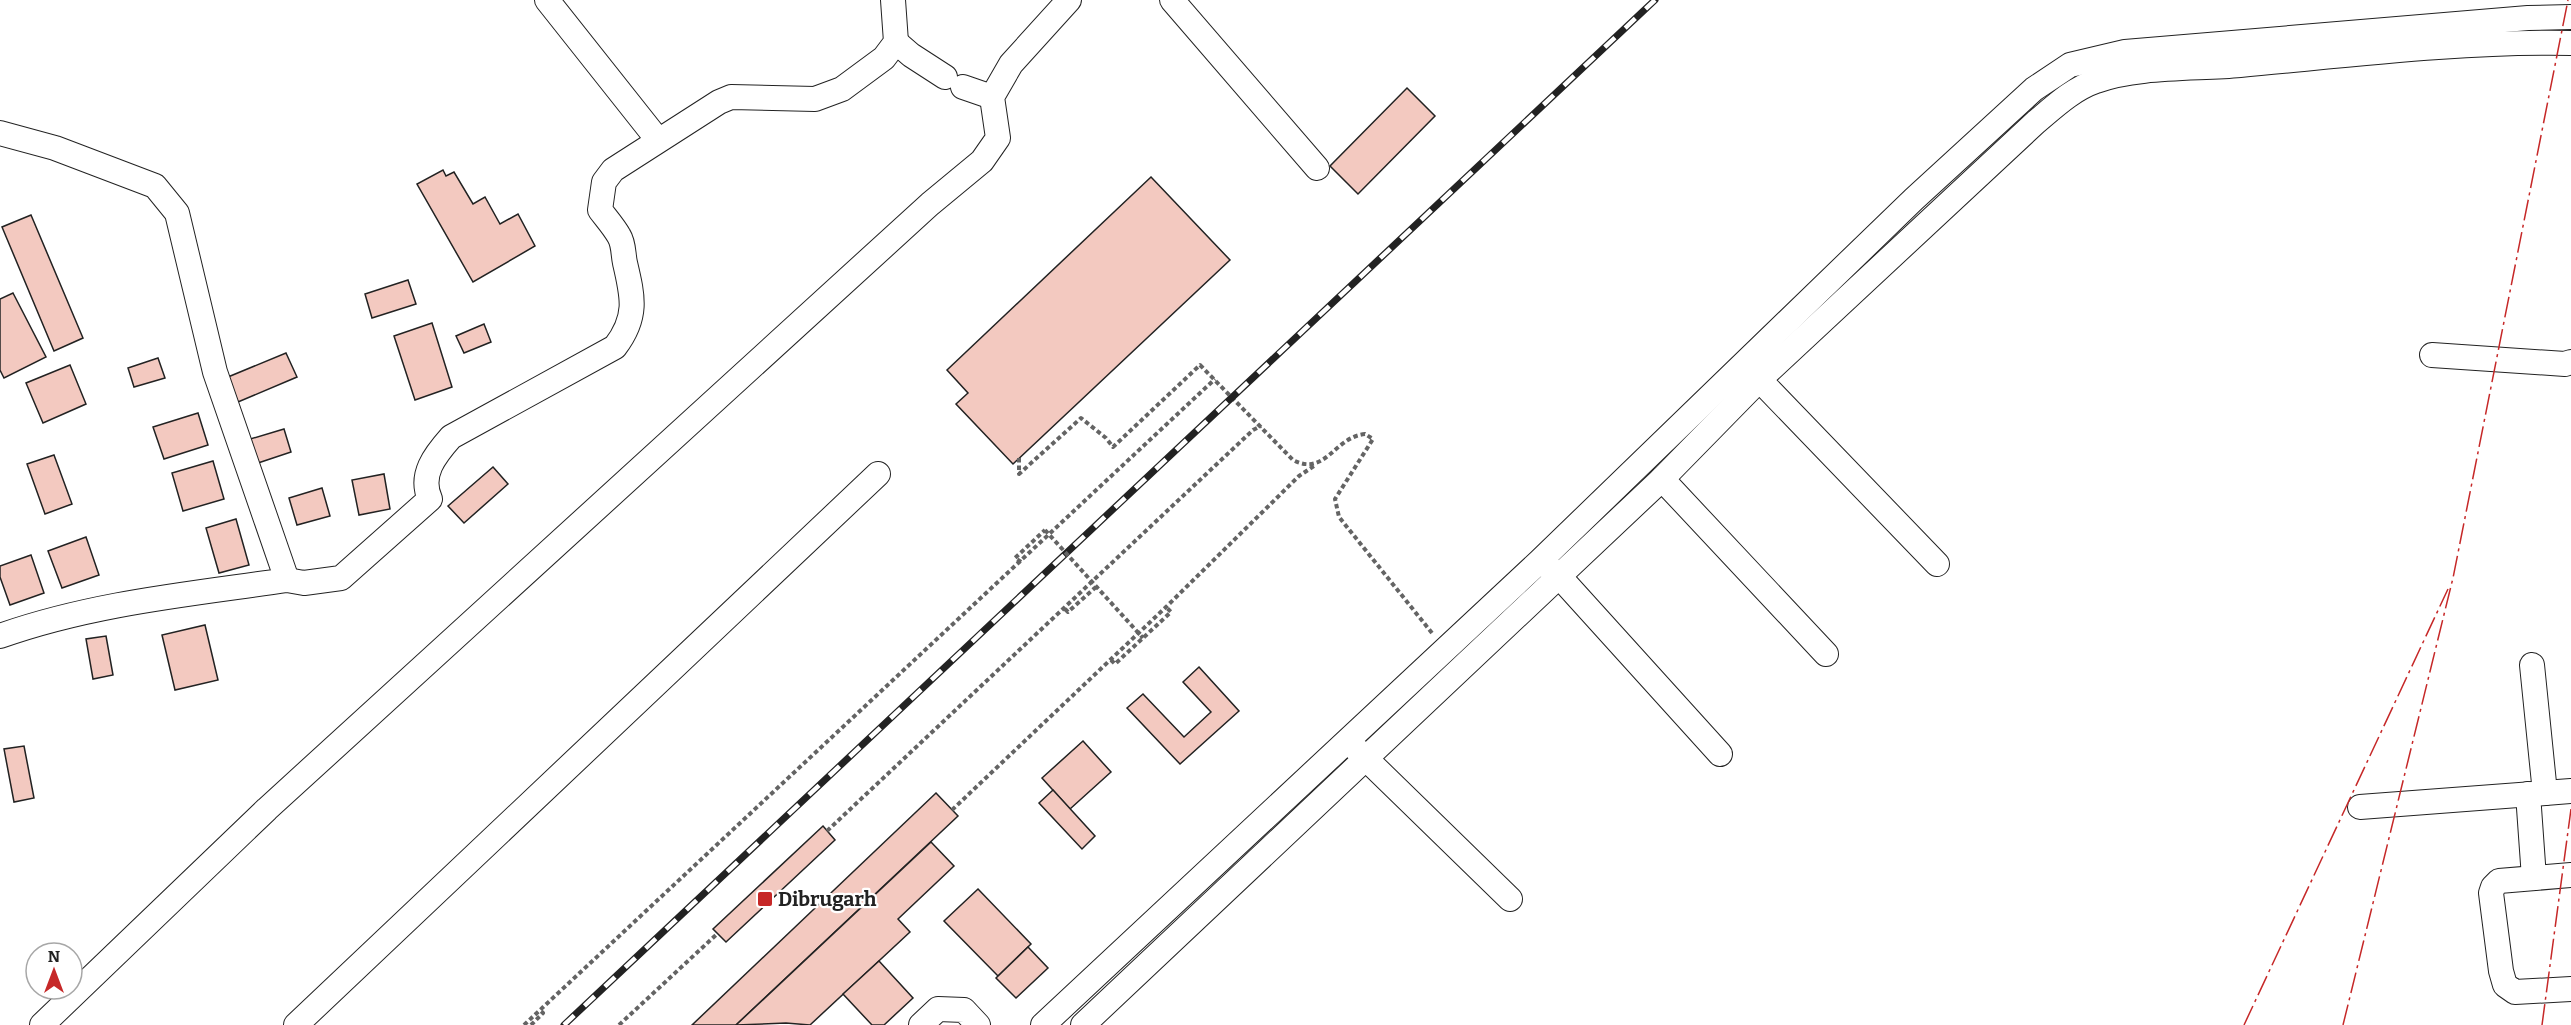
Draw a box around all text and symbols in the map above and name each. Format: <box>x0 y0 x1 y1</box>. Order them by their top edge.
place label: Dibrugarh <box>778 887 877 911</box>
marker: Dibrugarh <box>756 890 774 908</box>
north arrow <box>24 941 84 1001</box>
text: N <box>48 947 60 966</box>

